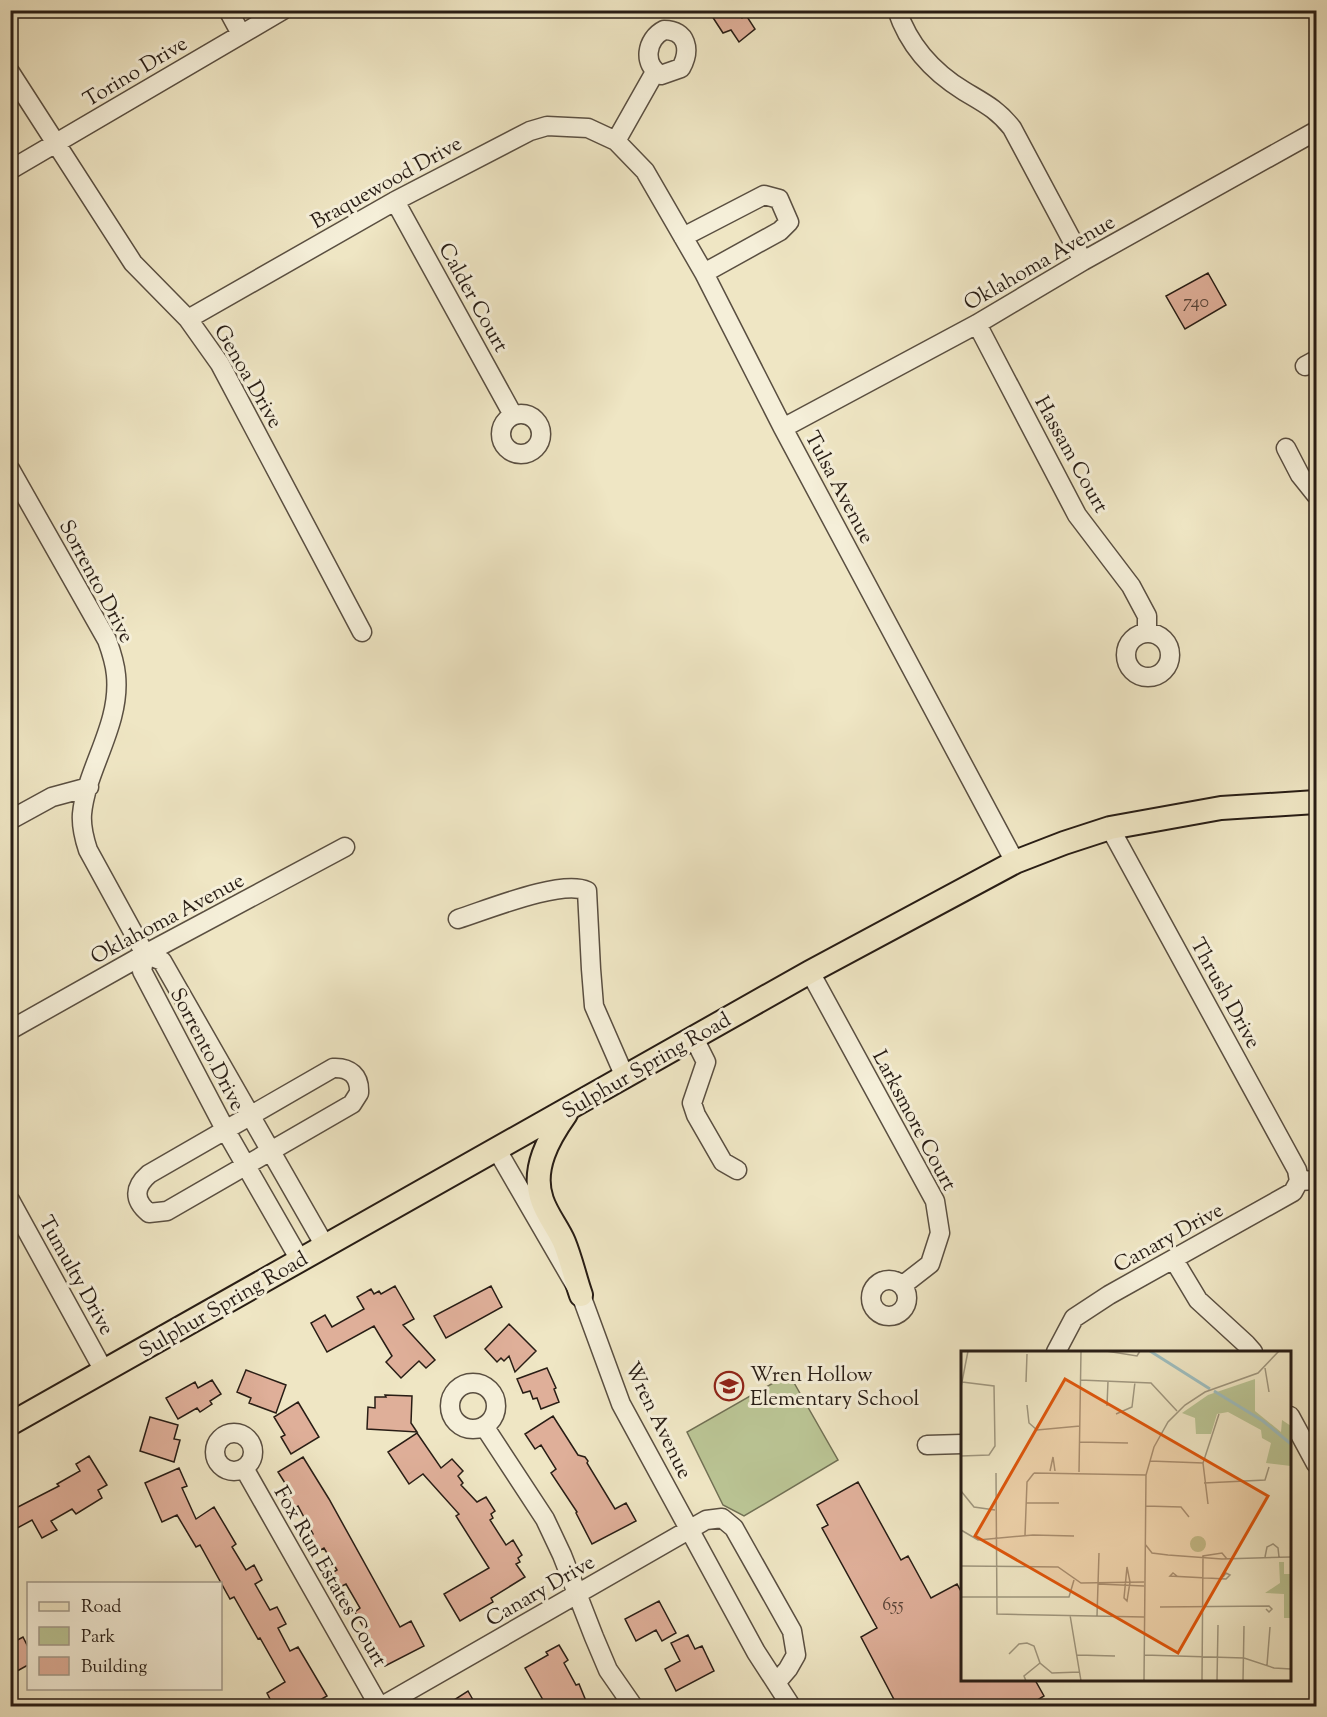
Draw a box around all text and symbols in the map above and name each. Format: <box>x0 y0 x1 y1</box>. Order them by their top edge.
street label: Torino Drive <box>78 30 194 116</box>
street label: Braquewood Drive <box>306 130 468 238</box>
street label: Oklahoma Avenue <box>959 208 1121 319</box>
street label: Calder Court <box>430 238 515 358</box>
house number: 740 <box>1183 290 1209 316</box>
street label: Genoa Drive <box>205 320 289 434</box>
street label: Hassam Court <box>1026 391 1115 519</box>
street label: Tulsa Avenue <box>796 426 880 549</box>
street label: Sorrento Drive <box>50 515 140 649</box>
street label: Oklahoma Avenue <box>86 867 250 973</box>
street label: Thrush Drive <box>1181 933 1267 1055</box>
street label: Sorrento Drive <box>161 983 251 1117</box>
street label: Sulphur Spring Road <box>557 1006 737 1127</box>
street label: Larksmore Court <box>864 1045 963 1197</box>
street label: Canary Drive <box>1109 1196 1229 1281</box>
street label: Tumulty Drive <box>30 1211 121 1341</box>
street label: Sulphur Spring Road <box>134 1245 314 1366</box>
inset map <box>961 1351 1291 1681</box>
street label: Wren Avenue <box>616 1357 698 1484</box>
place label: Wren Hollow Elementary School <box>750 1361 920 1415</box>
school or university icon: Wren Hollow Elementary School <box>713 1370 745 1402</box>
street label: Fox Run Estates Court <box>265 1481 393 1673</box>
street label: Canary Drive <box>481 1548 601 1635</box>
legend <box>27 1582 222 1690</box>
house number: 655 <box>882 1593 904 1619</box>
text: Road <box>81 1595 121 1621</box>
text: Park <box>81 1625 116 1651</box>
text: Building <box>81 1655 147 1681</box>

